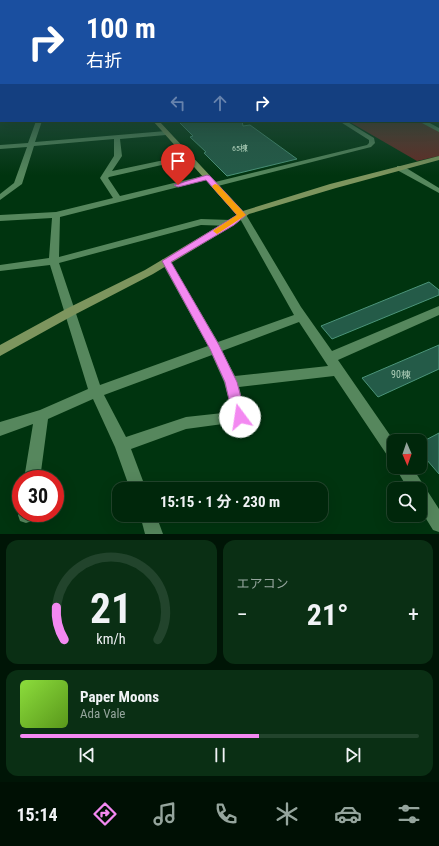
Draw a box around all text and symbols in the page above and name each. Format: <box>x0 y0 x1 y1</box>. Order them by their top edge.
text: 100 m <box>86 12 156 45</box>
icon: right <box>20 16 72 68</box>
text: 右折 <box>86 50 122 71</box>
icon: left <box>167 92 189 114</box>
icon: ahead <box>209 92 231 114</box>
icon: right <box>251 92 273 114</box>
pin <box>161 144 195 185</box>
house number: 65棟 <box>232 144 248 153</box>
icon: arrive <box>167 150 189 172</box>
house number: 90棟 <box>391 369 411 380</box>
position arrow <box>219 396 261 438</box>
north arrow <box>387 434 427 474</box>
map controls <box>387 434 427 522</box>
speed limit sign: 30 <box>12 470 64 522</box>
button: search <box>387 482 427 522</box>
text: 15:15 · 1 分 · 230 m <box>160 493 280 511</box>
text: エアコン <box>237 576 289 591</box>
text: 21 <box>90 584 132 633</box>
text: 21° <box>307 597 349 632</box>
text: − <box>237 602 248 627</box>
text: + <box>408 602 419 627</box>
text: km/h <box>97 631 126 647</box>
text: Paper Moons <box>80 688 159 706</box>
text: Ada Vale <box>80 706 125 721</box>
icon: previous <box>76 744 98 766</box>
icon: pause <box>209 744 231 766</box>
icon: next <box>342 744 364 766</box>
icon: directions <box>91 800 119 828</box>
icon: music <box>151 800 179 828</box>
icon: phone <box>212 800 240 828</box>
icon: climate <box>273 800 301 828</box>
icon: car <box>334 800 362 828</box>
icon: filters <box>395 800 423 828</box>
text: 15:14 <box>16 804 58 825</box>

